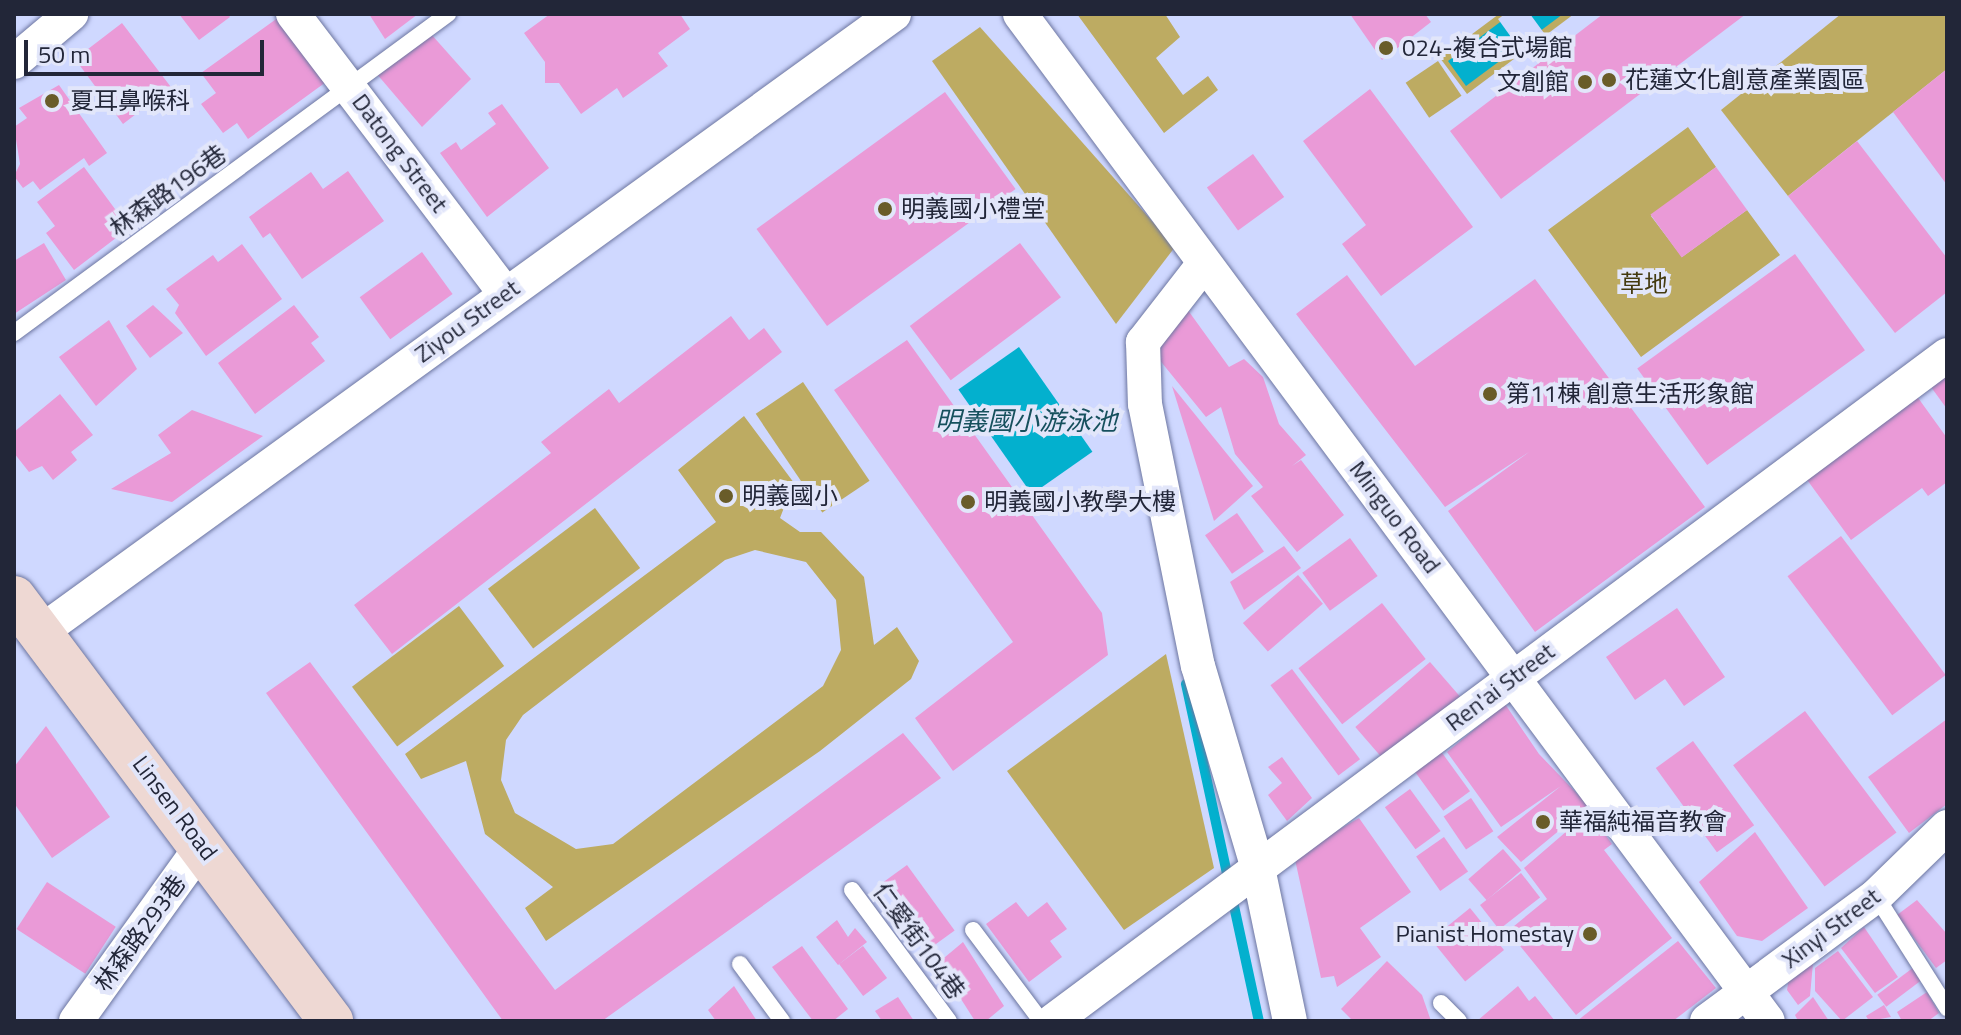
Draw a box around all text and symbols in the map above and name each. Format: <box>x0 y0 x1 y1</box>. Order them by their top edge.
scale bar <box>28 24 268 74</box>
place label: 024-複合式場館 <box>1402 34 1573 62</box>
text: 50 m <box>38 36 90 72</box>
marker: 024-複合式場館 <box>1377 39 1395 57</box>
place label: 花蓮文化創意產業園區 <box>1625 66 1865 94</box>
place label: 文創館 <box>1497 68 1569 96</box>
marker: 花蓮文化創意產業園區 <box>1600 71 1618 89</box>
marker: 文創館 <box>1576 73 1594 91</box>
place label: 夏耳鼻喉科 <box>70 87 190 115</box>
street label: Datong Street <box>346 88 454 218</box>
marker: 夏耳鼻喉科 <box>41 90 63 112</box>
street label: 林森路196巷 <box>104 139 232 243</box>
place label: 明義國小禮堂 <box>901 195 1045 223</box>
marker: 明義國小禮堂 <box>876 200 894 218</box>
park label: 草地 <box>1620 270 1668 298</box>
street label: Ziyou Street <box>409 273 525 369</box>
place label: 第11棟 創意生活形象館 <box>1506 380 1754 408</box>
marker: 第11棟 創意生活形象館 <box>1481 385 1499 403</box>
water label: 明義國小游泳池 <box>935 405 1117 437</box>
street label: Minguo Road <box>1343 455 1447 579</box>
place label: 明義國小 <box>742 482 838 510</box>
marker: 明義國小 <box>717 487 735 505</box>
place label: 明義國小教學大樓 <box>984 488 1176 516</box>
marker: 明義國小教學大樓 <box>959 493 977 511</box>
street label: Ren'ai Street <box>1440 637 1560 737</box>
street label: Linsen Road <box>126 750 224 866</box>
place label: 華福純福音教會 <box>1559 808 1727 836</box>
marker: 華福純福音教會 <box>1534 813 1552 831</box>
street label: 林森路293巷 <box>88 869 192 997</box>
street label: 仁愛街104巷 <box>867 877 971 1005</box>
street label: Xinyi Street <box>1776 882 1886 974</box>
place label: Pianist Homestay <box>1395 920 1574 948</box>
marker: Pianist Homestay <box>1581 925 1599 943</box>

